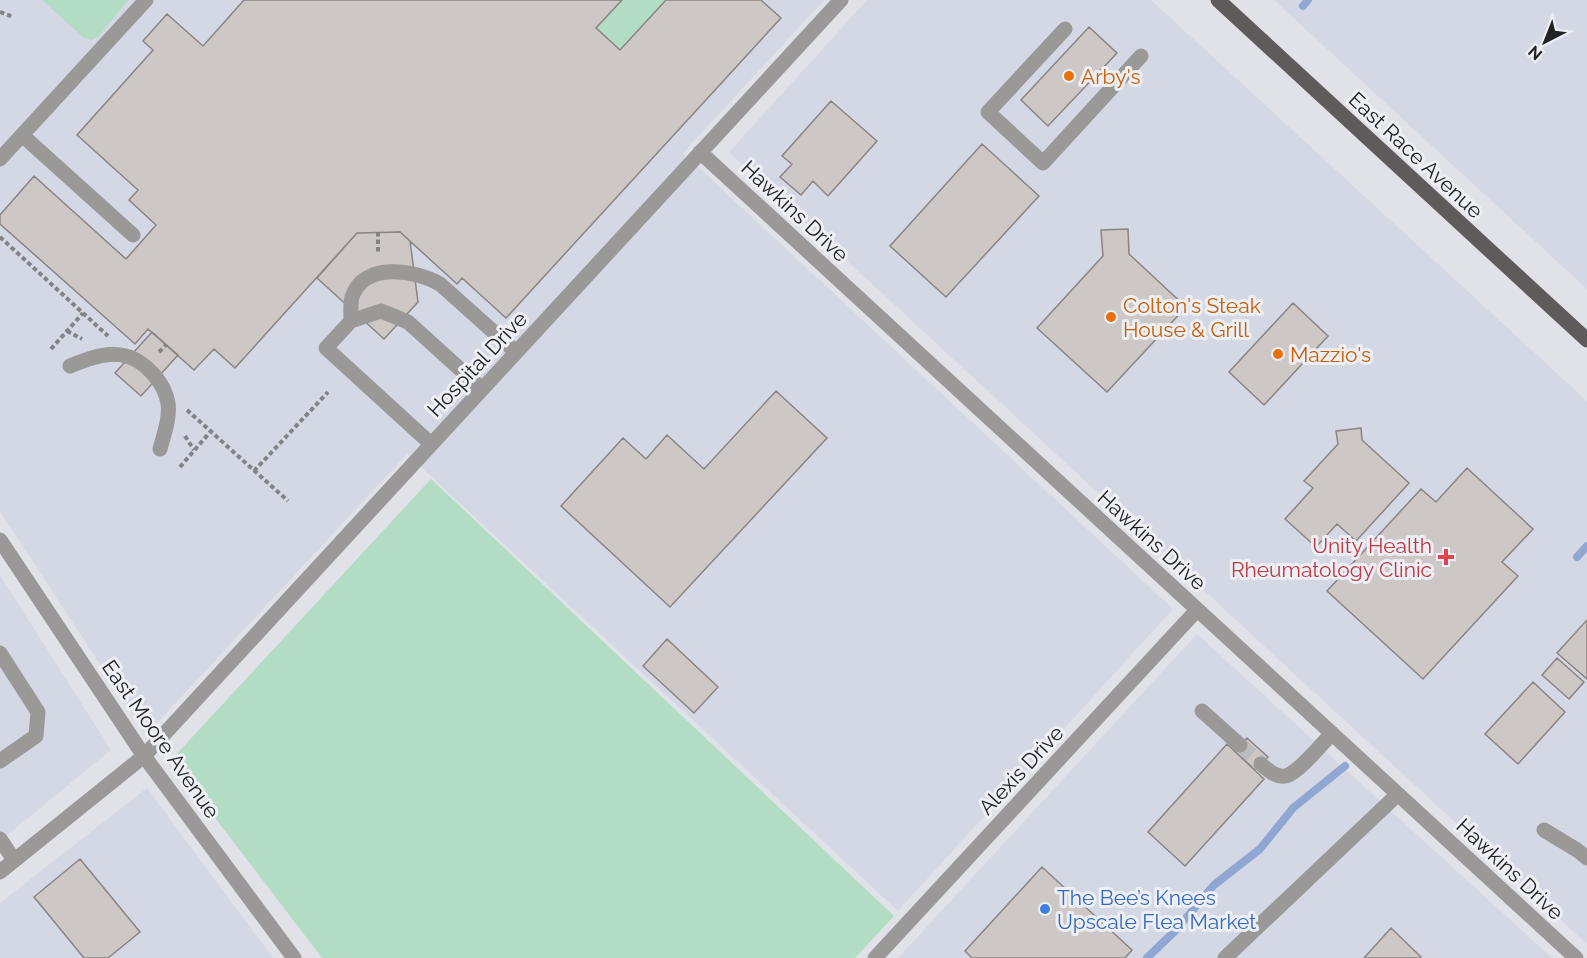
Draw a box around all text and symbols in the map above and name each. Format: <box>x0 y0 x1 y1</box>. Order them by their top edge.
north arrow <box>1515 12 1575 72</box>
text: N <box>1524 42 1546 64</box>
place label: Arby's <box>1081 64 1141 89</box>
marker: Arby's <box>1062 69 1076 83</box>
street label: East Race Avenue <box>1344 87 1488 223</box>
street label: Hawkins Drive <box>736 155 854 267</box>
place label: Colton's Steak House & Grill <box>1123 293 1261 342</box>
street label: Hospital Drive <box>422 306 532 422</box>
marker: Colton's Steak House & Grill <box>1104 310 1118 324</box>
place label: Mazzio's <box>1290 342 1371 367</box>
marker: Mazzio's <box>1271 347 1285 361</box>
street label: Hawkins Drive <box>1093 485 1211 595</box>
place label: Unity Health Rheumatology Clinic <box>1231 533 1432 582</box>
marker: Unity Health Rheumatology Clinic <box>1437 548 1455 566</box>
street label: East Moore Avenue <box>97 655 225 823</box>
street label: Alexis Drive <box>973 720 1069 820</box>
street label: Hawkins Drive <box>1451 813 1569 925</box>
place label: The Bee’s Knees Upscale Flea Market <box>1057 885 1256 934</box>
marker: The Bee’s Knees Upscale Flea Market <box>1038 902 1052 916</box>

